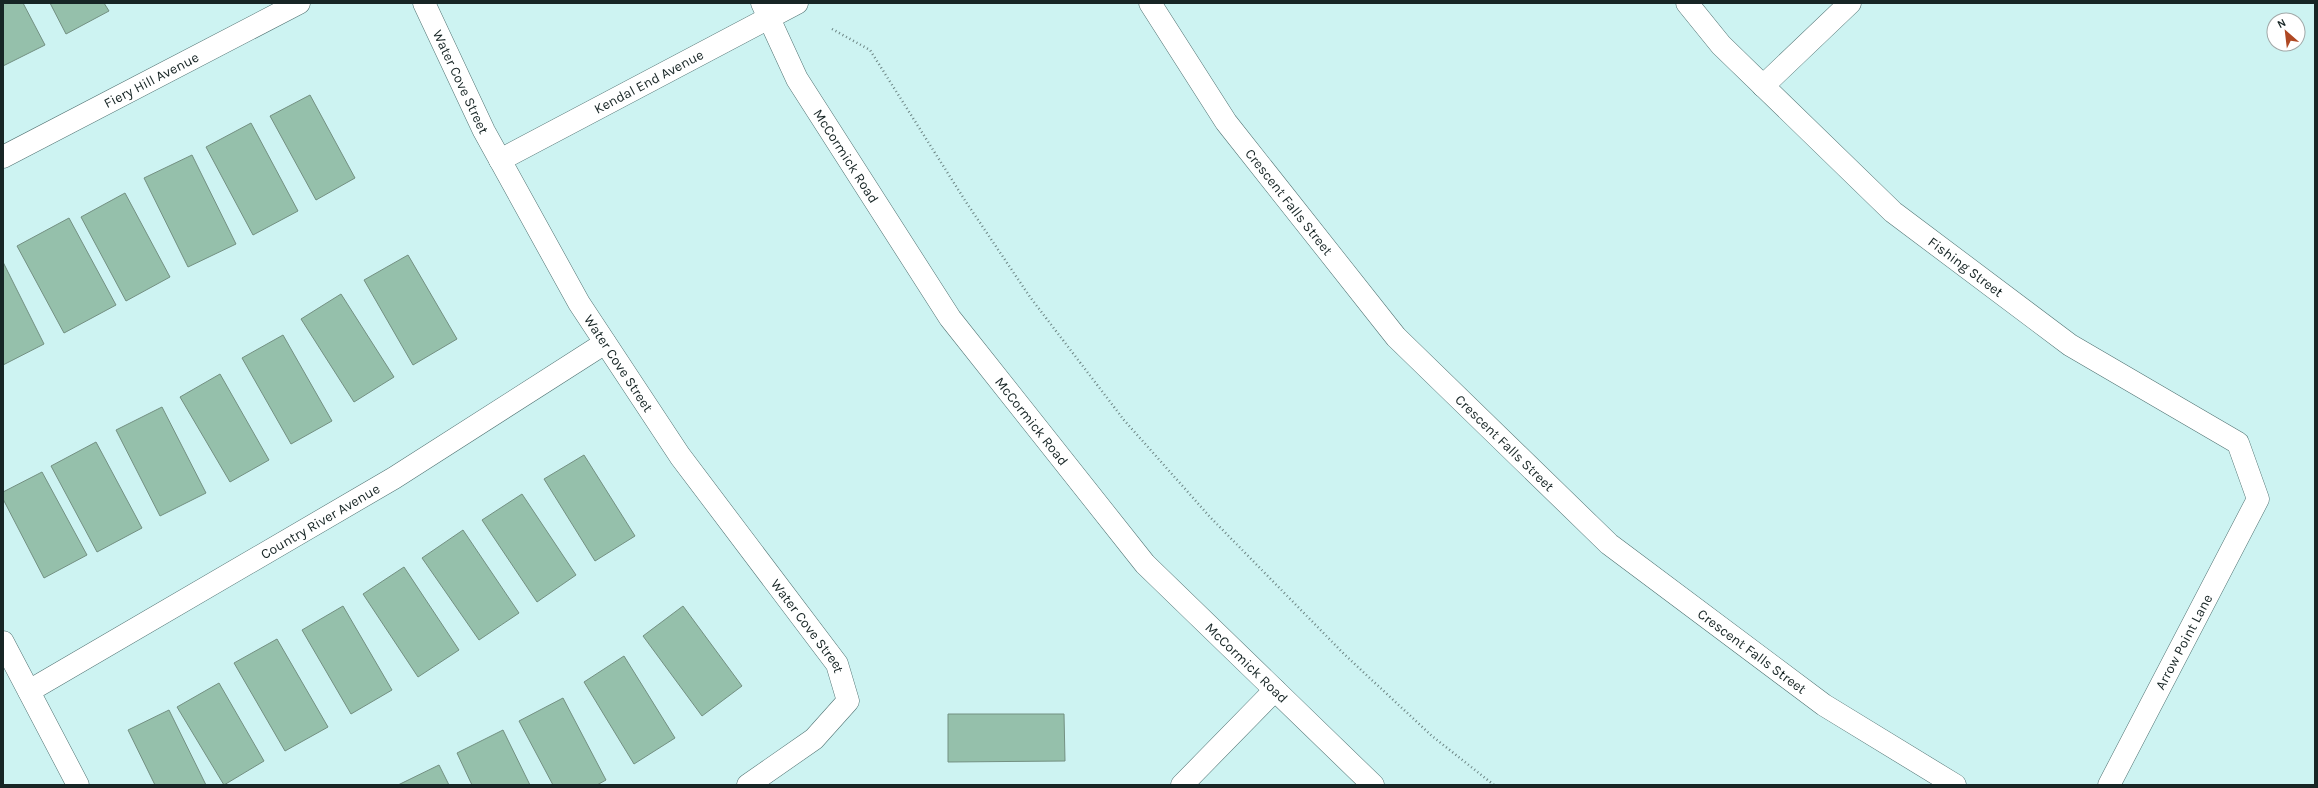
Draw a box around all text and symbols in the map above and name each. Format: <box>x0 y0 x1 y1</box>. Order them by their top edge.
north arrow <box>2266 12 2306 52</box>
text: N <box>2275 16 2288 31</box>
street label: Water Cove Street <box>429 27 493 137</box>
street label: Kendal End Avenue <box>591 46 706 117</box>
street label: Fiery Hill Avenue <box>101 48 201 112</box>
street label: McCormick Road <box>810 106 883 206</box>
street label: Crescent Falls Street <box>1242 145 1337 259</box>
street label: Fishing Street <box>1925 233 2007 301</box>
street label: Water Cove Street <box>581 311 657 415</box>
street label: McCormick Road <box>991 373 1072 469</box>
street label: Crescent Falls Street <box>1452 391 1558 495</box>
street label: Country River Avenue <box>258 480 383 562</box>
street label: Water Cove Street <box>767 576 848 675</box>
street label: Arrow Point Lane <box>2152 591 2216 693</box>
street label: Crescent Falls Street <box>1694 605 1810 697</box>
street label: McCormick Road <box>1202 619 1292 706</box>

